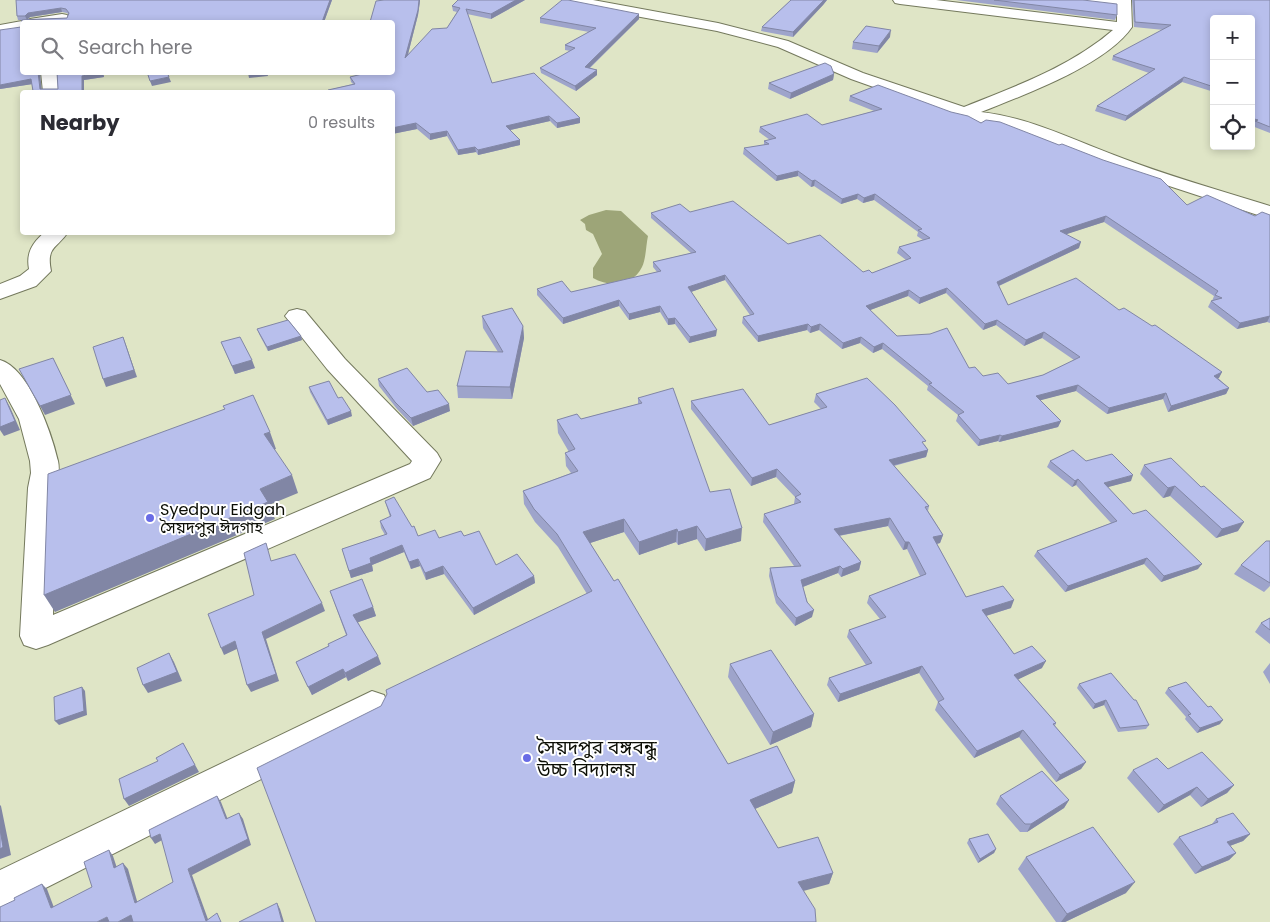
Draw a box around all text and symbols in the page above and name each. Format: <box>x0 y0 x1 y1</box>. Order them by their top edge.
map controls <box>1210 15 1255 150</box>
button: + <box>1210 15 1255 60</box>
search box <box>20 20 395 75</box>
icon: search <box>38 34 66 62</box>
text: Search here <box>78 34 192 61</box>
button: − <box>1210 60 1255 105</box>
button: locate <box>1210 105 1255 150</box>
text: Nearby <box>40 108 120 137</box>
text: 0 results <box>308 111 375 134</box>
place label: Syedpur Eidgah সৈয়দপুর ঈদগাহ <box>159 498 285 539</box>
marker: Syedpur Eidgah সৈয়দপুর ঈদগাহ <box>144 512 156 524</box>
place label: সৈয়দপুর বঙ্গবন্ধু উচ্চ বিদ্যালয় <box>536 734 657 783</box>
marker: সৈয়দপুর বঙ্গবন্ধু উচ্চ বিদ্যালয় <box>521 752 533 764</box>

